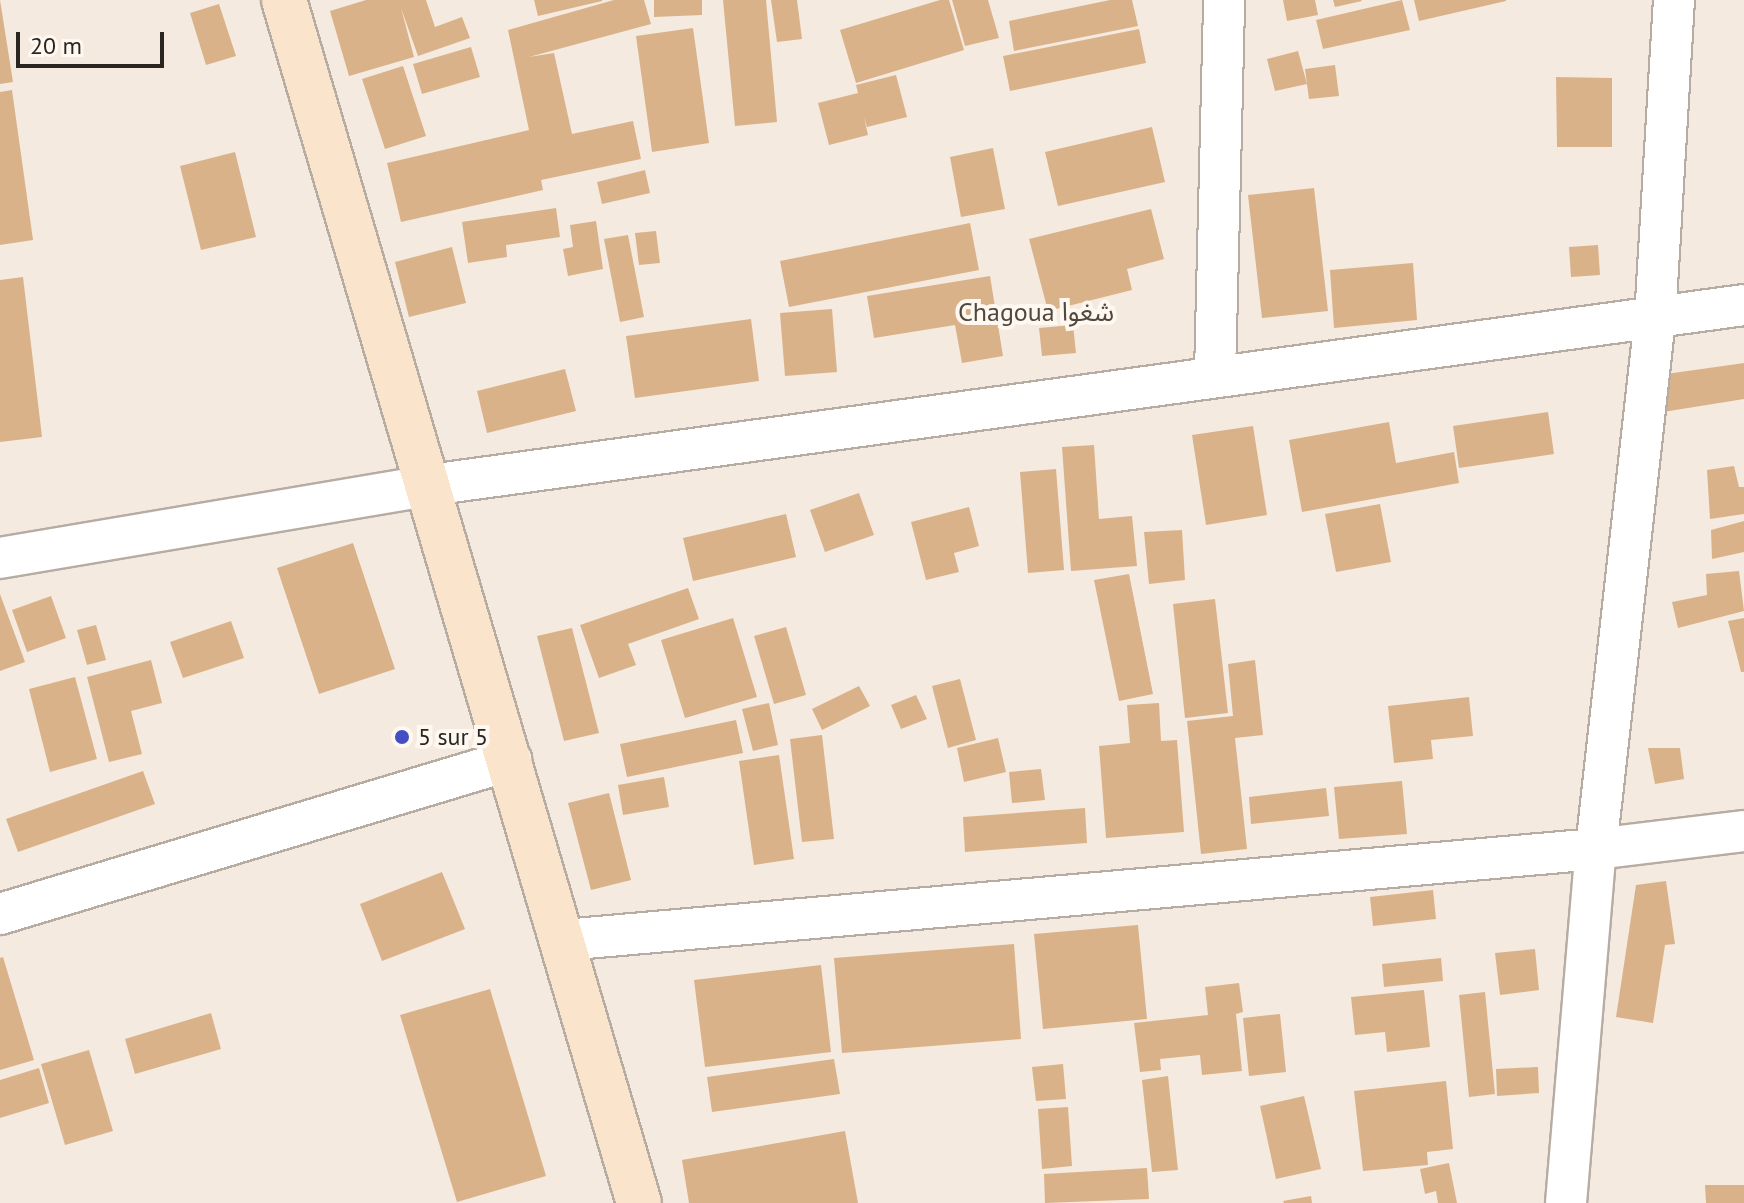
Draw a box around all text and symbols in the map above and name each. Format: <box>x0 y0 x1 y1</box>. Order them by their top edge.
scale bar <box>20 16 168 66</box>
text: 20 m <box>30 30 82 61</box>
district label: Chagoua شغوا <box>958 296 1114 328</box>
place label: 5 sur 5 <box>418 723 488 751</box>
marker: 5 sur 5 <box>393 728 411 746</box>

